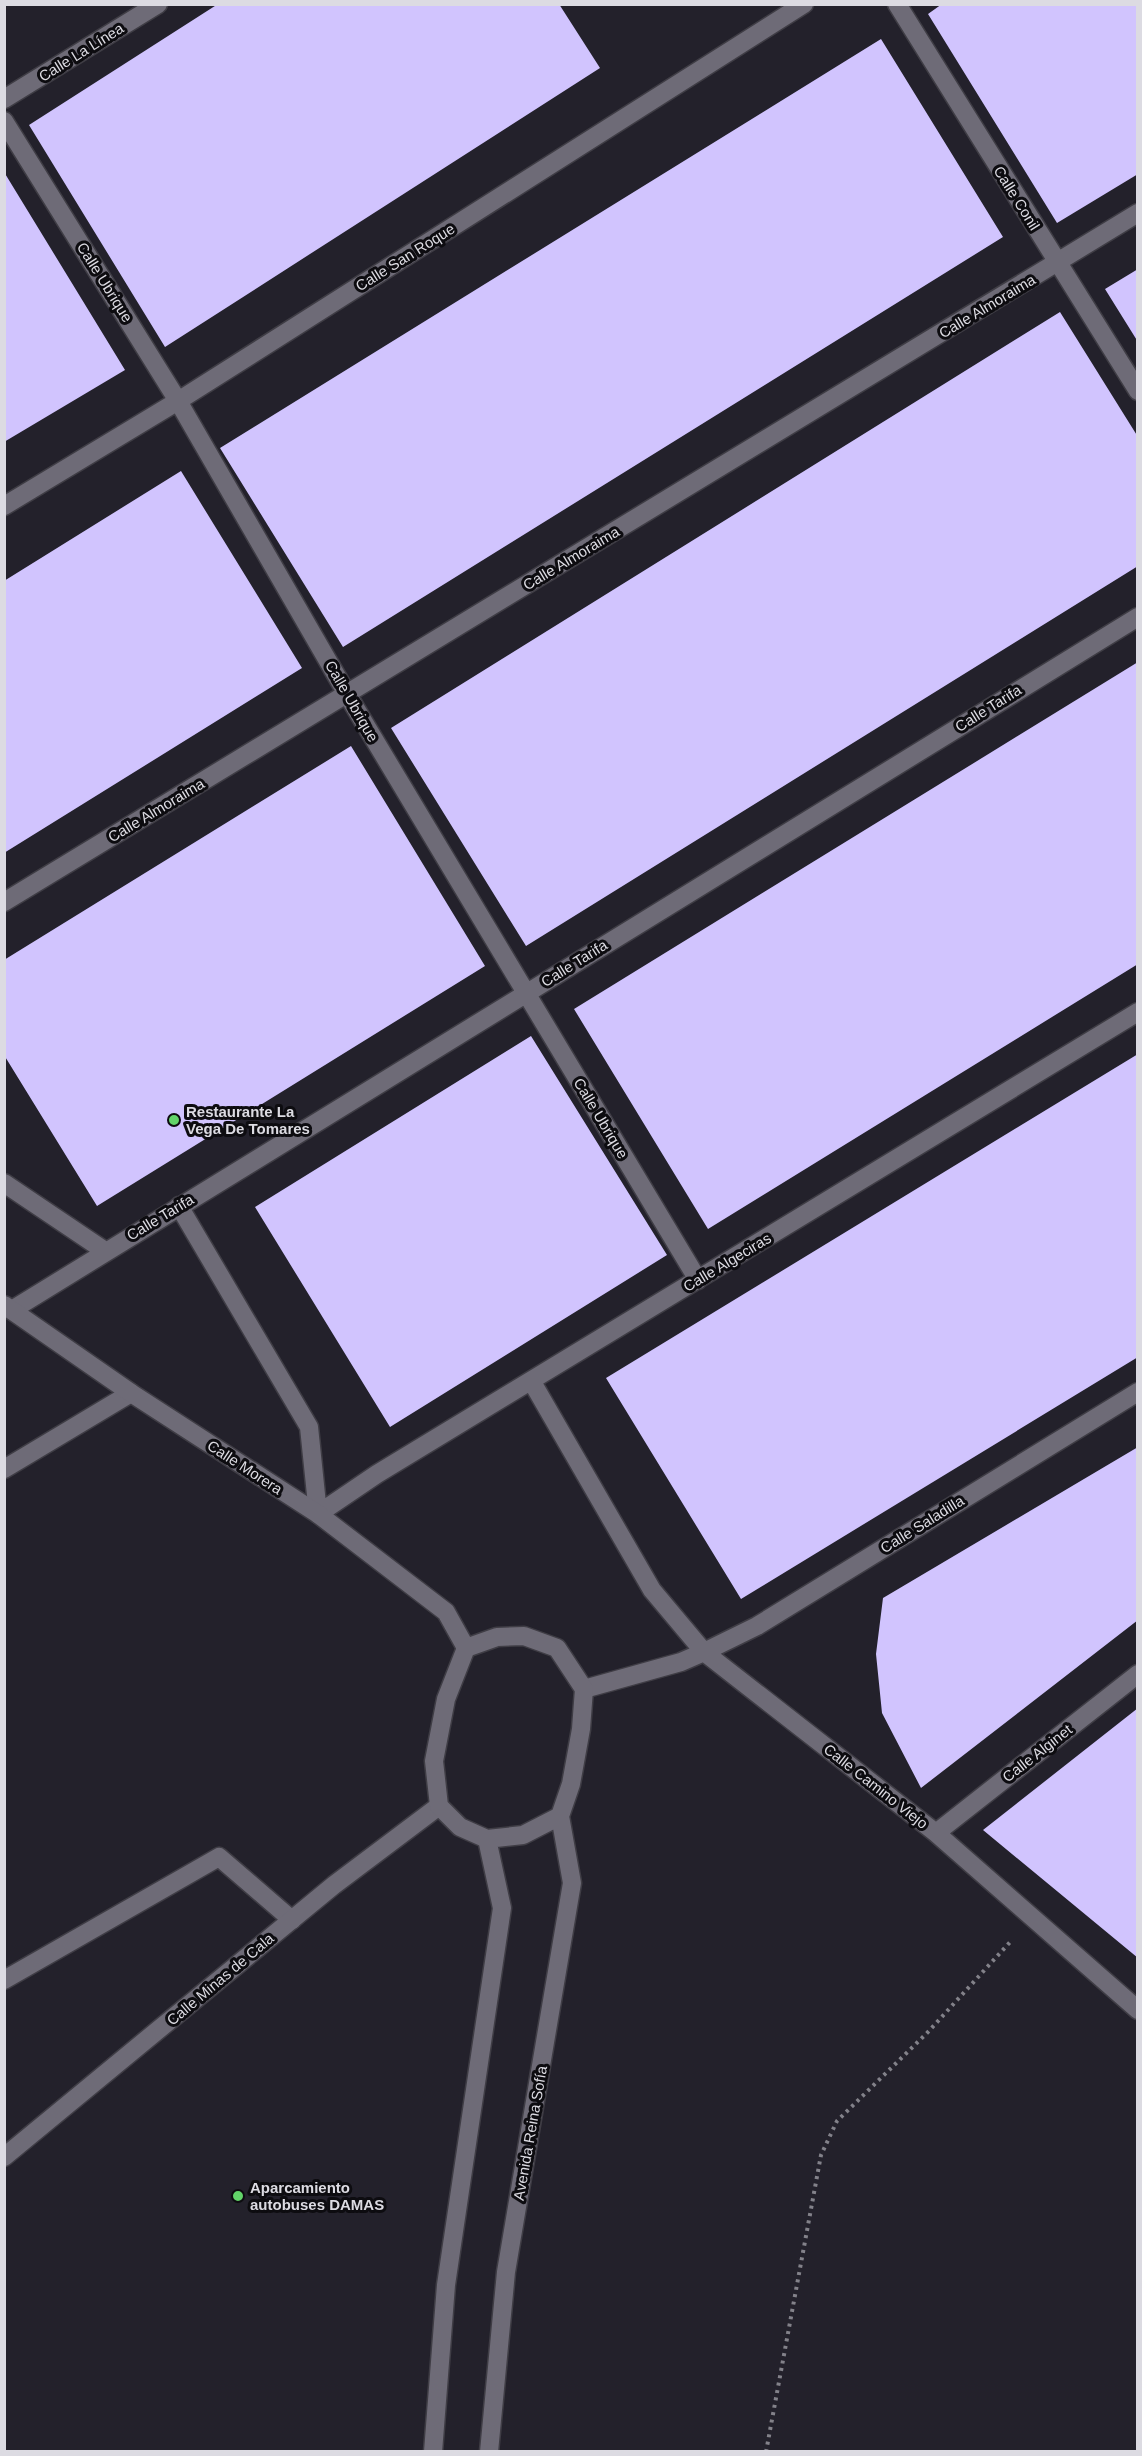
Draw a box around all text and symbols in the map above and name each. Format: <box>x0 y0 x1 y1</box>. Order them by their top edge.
street label: Calle La Línea <box>35 19 127 85</box>
street label: Calle Conil <box>991 163 1043 233</box>
street label: Calle San Roque <box>352 220 458 294</box>
street label: Calle Ubrique <box>74 239 136 325</box>
street label: Calle Almoraima <box>936 270 1039 341</box>
street label: Calle Almoraima <box>520 522 623 593</box>
street label: Calle Ubrique <box>322 657 382 745</box>
street label: Calle Tarifa <box>952 681 1025 735</box>
street label: Calle Almoraima <box>105 774 208 845</box>
street label: Calle Tarifa <box>538 936 611 990</box>
street label: Calle Ubrique <box>570 1075 632 1161</box>
place label: Restaurante La Vega De Tomares <box>186 1103 310 1137</box>
marker: Restaurante La Vega De Tomares <box>167 1113 181 1127</box>
street label: Calle Tarifa <box>124 1190 197 1244</box>
street label: Calle Algeciras <box>680 1229 774 1295</box>
street label: Calle Morera <box>204 1436 286 1498</box>
street label: Calle Saladilla <box>877 1491 967 1556</box>
street label: Calle Alginet <box>999 1720 1076 1785</box>
street label: Calle Camino Viejo <box>821 1740 931 1832</box>
street label: Calle Minas de Cala <box>163 1929 277 2029</box>
street label: Avenida Reina Sofía <box>510 2064 550 2202</box>
place label: Aparcamiento autobuses DAMAS <box>250 2179 384 2213</box>
marker: Aparcamiento autobuses DAMAS <box>231 2189 245 2203</box>

